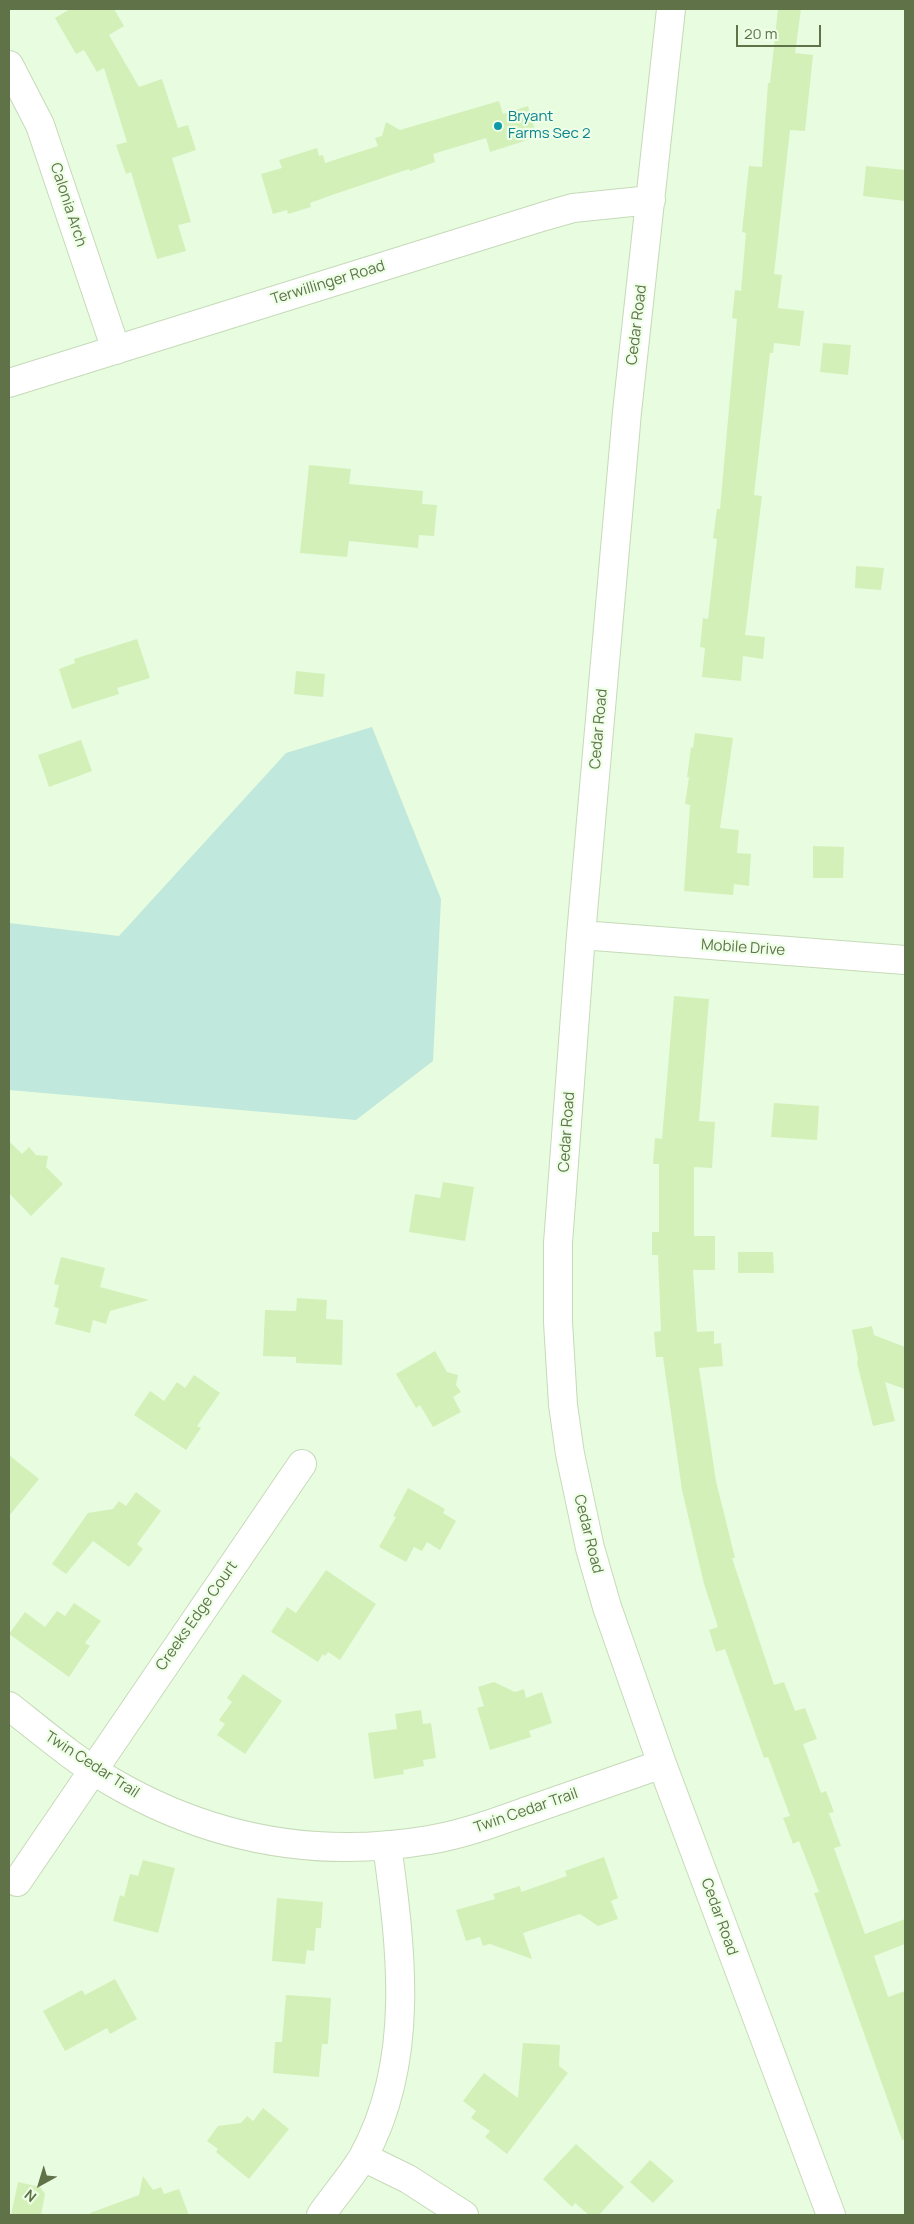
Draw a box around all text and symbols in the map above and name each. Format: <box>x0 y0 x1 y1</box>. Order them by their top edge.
scale bar <box>739 15 824 47</box>
text: 20 m <box>744 23 777 44</box>
place label: Bryant Farms Sec 2 <box>508 108 590 143</box>
marker: Bryant Farms Sec 2 <box>492 120 504 132</box>
street label: Calonia Arch <box>46 161 90 249</box>
street label: Terwillinger Road <box>269 257 387 309</box>
street label: Cedar Road <box>623 284 651 366</box>
street label: Cedar Road <box>587 688 611 770</box>
street label: Mobile Drive <box>700 936 786 960</box>
street label: Cedar Road <box>555 1091 579 1173</box>
street label: Cedar Road <box>570 1493 606 1575</box>
street label: Creeks Edge Court <box>152 1558 242 1674</box>
street label: Twin Cedar Trail <box>41 1728 143 1802</box>
street label: Twin Cedar Trail <box>472 1785 580 1837</box>
street label: Cedar Road <box>697 1876 741 1958</box>
north arrow <box>15 2159 65 2209</box>
text: N <box>20 2185 40 2207</box>

